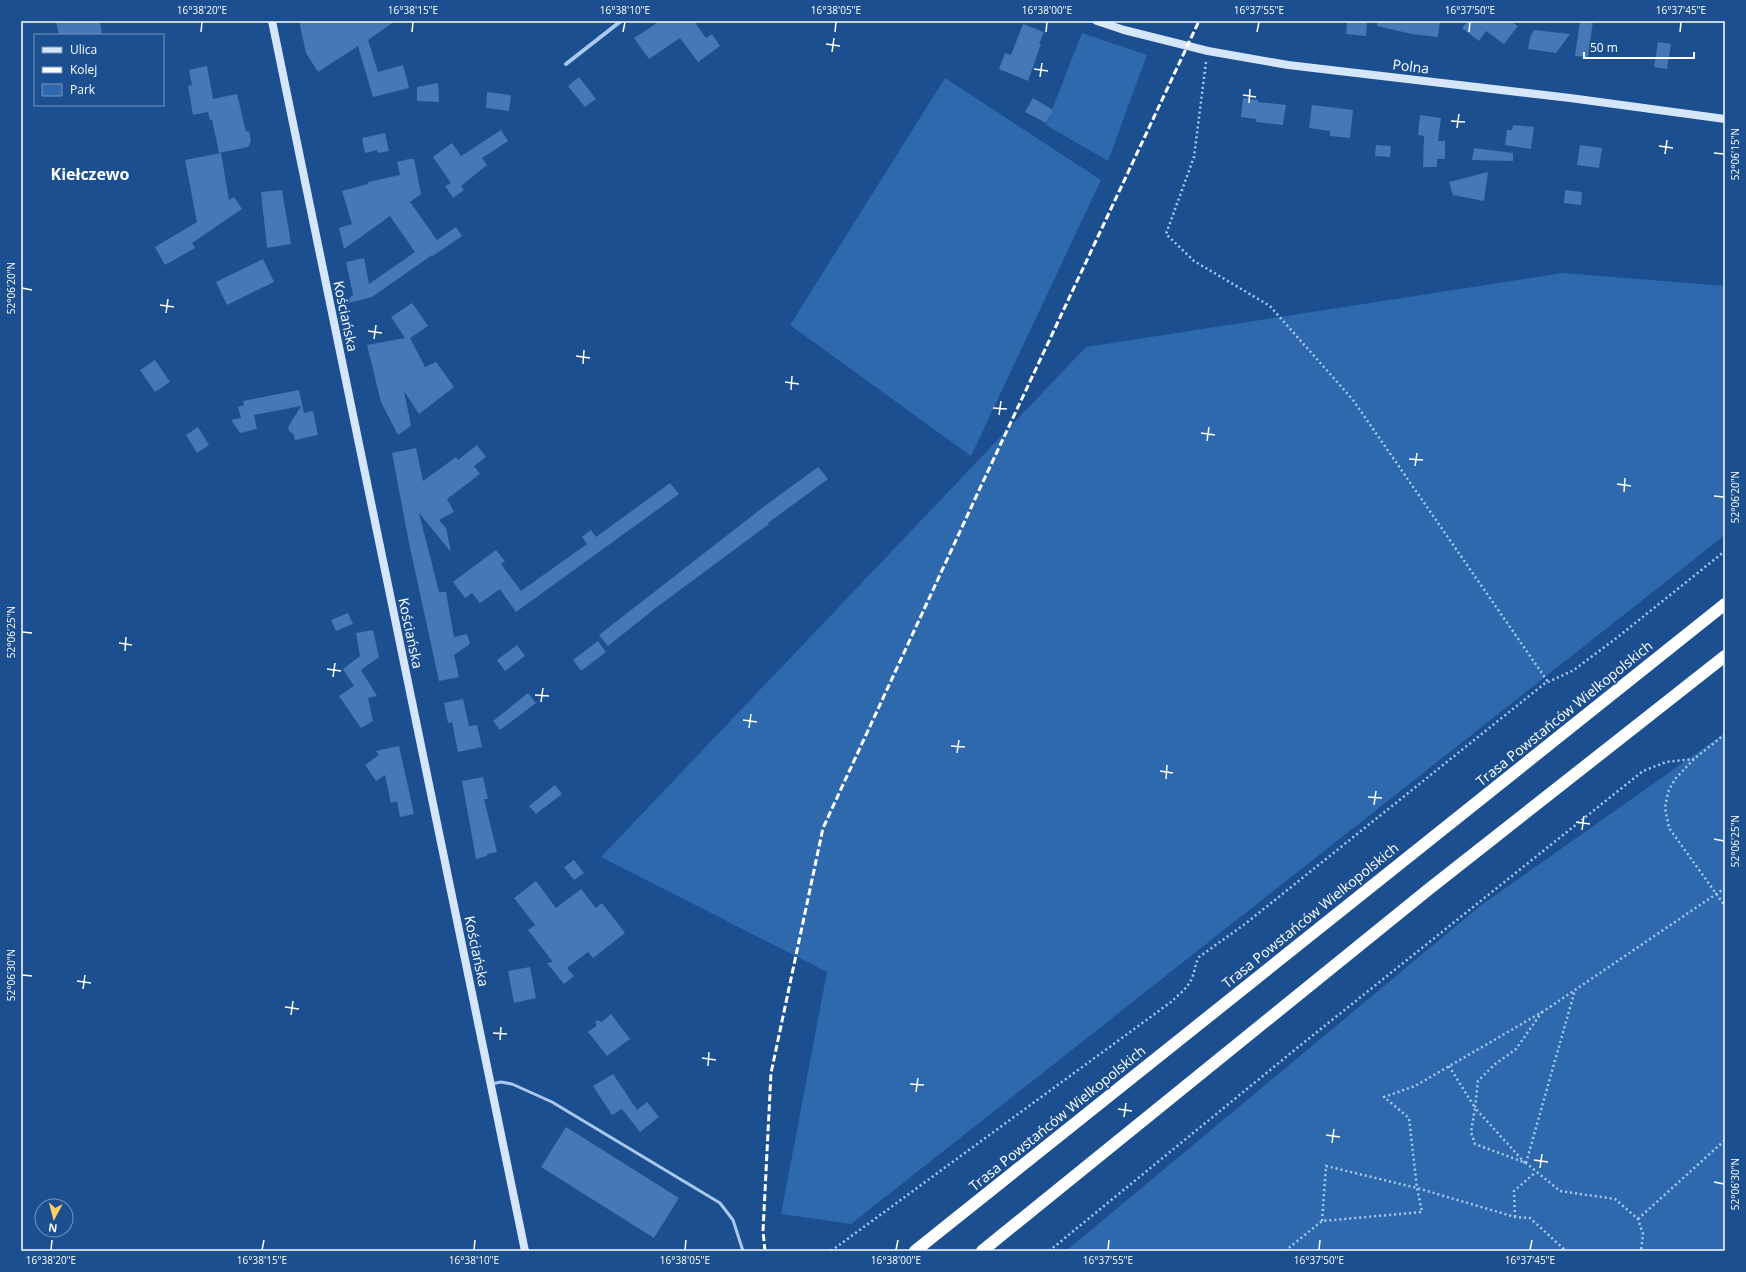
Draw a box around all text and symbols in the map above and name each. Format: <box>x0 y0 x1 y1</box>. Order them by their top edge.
text: 16°38'20"E <box>177 3 227 17</box>
text: 16°38'15"E <box>388 3 438 17</box>
text: 16°38'10"E <box>600 3 650 17</box>
text: 16°38'05"E <box>811 3 861 17</box>
text: 16°38'00"E <box>1022 3 1072 17</box>
text: 16°37'55"E <box>1234 3 1284 17</box>
text: 16°37'50"E <box>1445 3 1495 17</box>
text: 16°37'45"E <box>1656 3 1706 17</box>
legend <box>34 34 164 106</box>
scale bar <box>1584 34 1694 60</box>
text: 50 m <box>1590 39 1618 56</box>
text: Ulica <box>70 41 97 58</box>
street label: Polna <box>1392 54 1430 78</box>
text: Kolej <box>70 61 97 78</box>
text: Park <box>70 81 96 98</box>
text: 52°06'15"N <box>1728 128 1742 180</box>
district label: Kiełczewo <box>51 163 130 185</box>
text: 52°06'20"N <box>4 262 18 314</box>
street label: Kościańska <box>329 279 363 353</box>
text: 52°06'20"N <box>1728 471 1742 523</box>
street label: Kościańska <box>394 596 428 670</box>
text: 52°06'25"N <box>4 606 18 658</box>
street label: Trasa Powstańców Wielkopolskich <box>1472 636 1656 790</box>
text: 52°06'25"N <box>1728 815 1742 867</box>
street label: Trasa Powstańców Wielkopolskich <box>1218 838 1402 992</box>
street label: Kościańska <box>460 914 494 988</box>
text: 52°06'30"N <box>4 949 18 1001</box>
street label: Trasa Powstańców Wielkopolskich <box>965 1041 1149 1195</box>
text: 52°06'30"N <box>1728 1158 1742 1210</box>
north arrow <box>34 1198 74 1238</box>
text: N <box>47 1220 58 1236</box>
text: 16°38'20"E <box>26 1253 76 1267</box>
text: 16°38'15"E <box>237 1253 287 1267</box>
text: 16°38'10"E <box>449 1253 499 1267</box>
text: 16°38'05"E <box>660 1253 710 1267</box>
text: 16°38'00"E <box>871 1253 921 1267</box>
text: 16°37'55"E <box>1083 1253 1133 1267</box>
text: 16°37'50"E <box>1294 1253 1344 1267</box>
text: 16°37'45"E <box>1505 1253 1555 1267</box>

